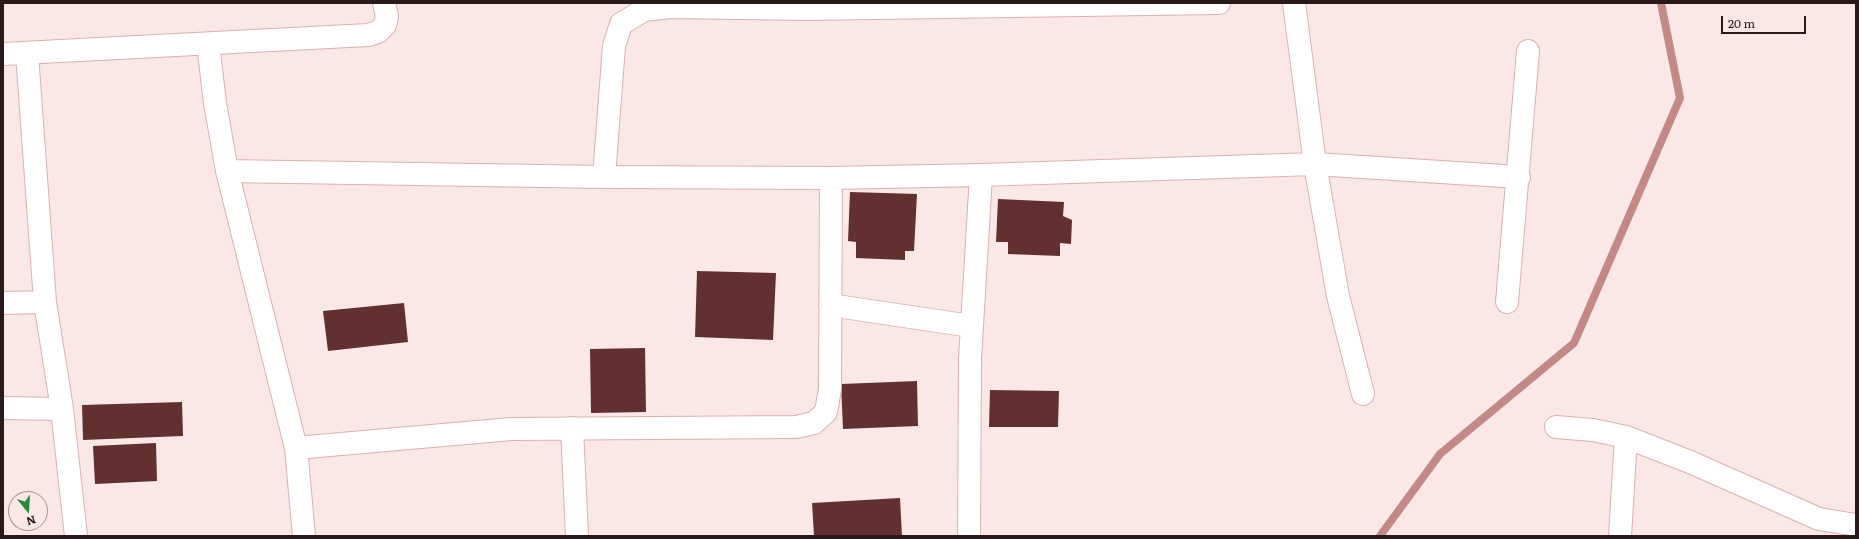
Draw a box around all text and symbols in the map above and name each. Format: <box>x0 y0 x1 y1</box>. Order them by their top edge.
scale bar <box>1723 8 1808 34</box>
text: 20 m <box>1728 14 1755 32</box>
north arrow <box>8 491 48 531</box>
text: N <box>25 512 38 530</box>

